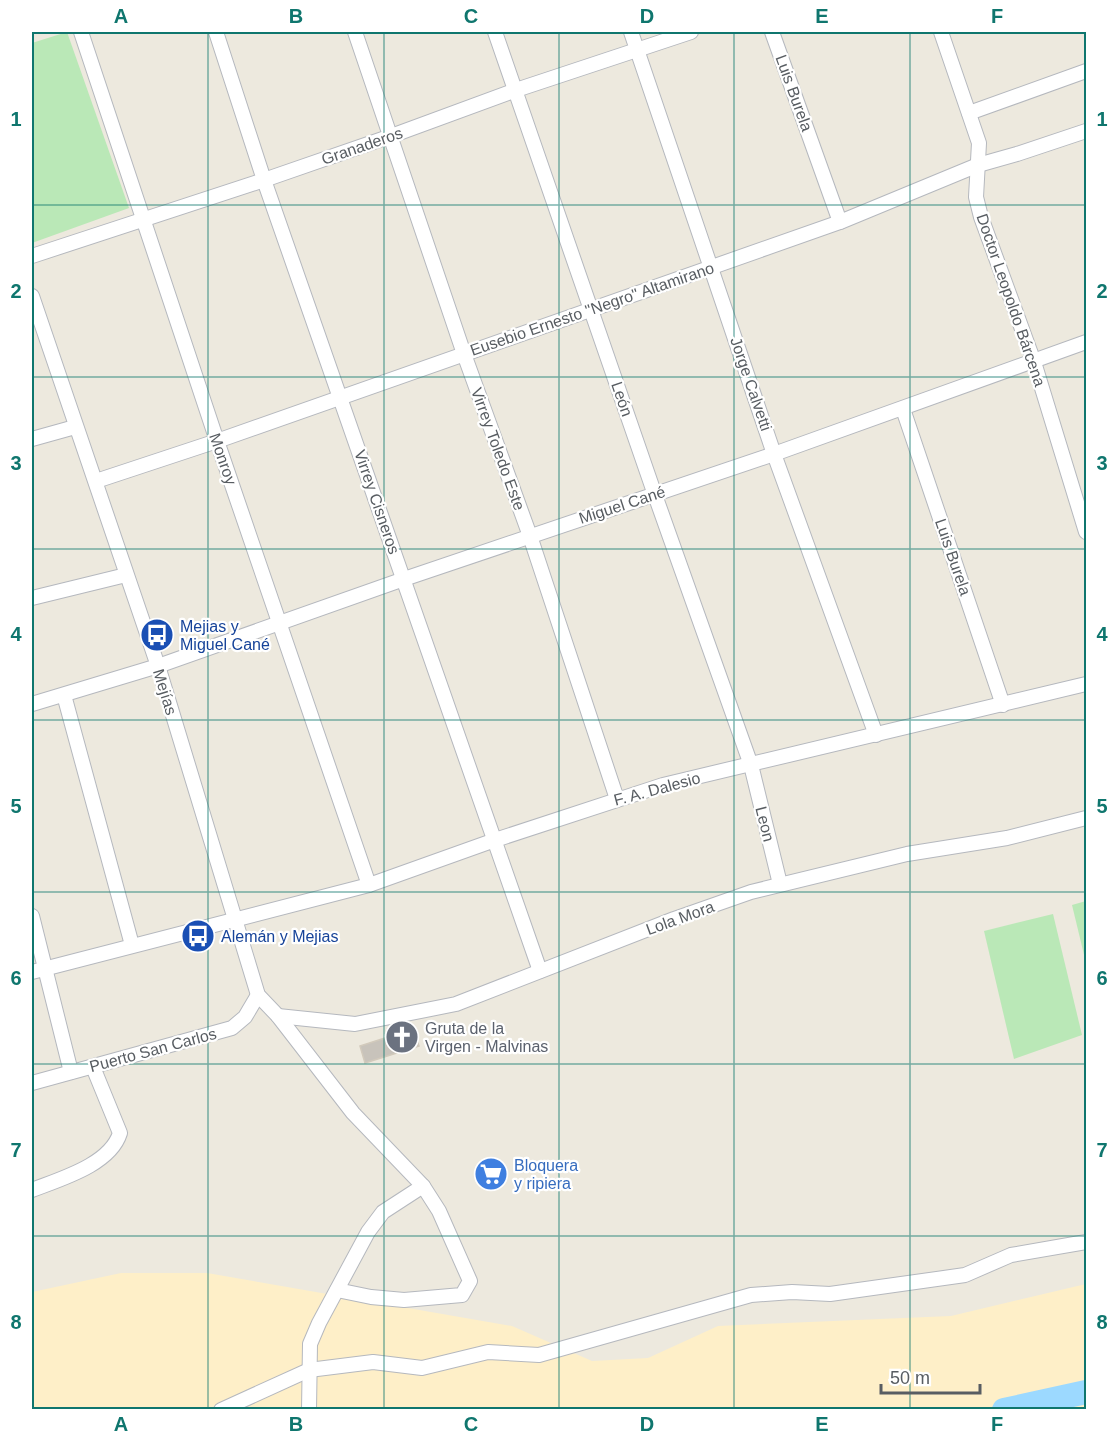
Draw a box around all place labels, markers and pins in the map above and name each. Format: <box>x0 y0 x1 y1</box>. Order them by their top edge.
bus stop icon: Mejias y Miguel Cané <box>139 617 175 653</box>
place label: Mejias y Miguel Cané <box>180 618 270 653</box>
bus stop icon: Alemán y Mejias <box>180 918 216 954</box>
place label: Alemán y Mejias <box>221 928 338 945</box>
church icon: Gruta de la Virgen - Malvinas <box>384 1019 420 1055</box>
place label: Gruta de la Virgen - Malvinas <box>425 1020 548 1055</box>
supermarket icon: Bloquera y ripiera <box>473 1156 509 1192</box>
place label: Bloquera y ripiera <box>514 1157 578 1192</box>

